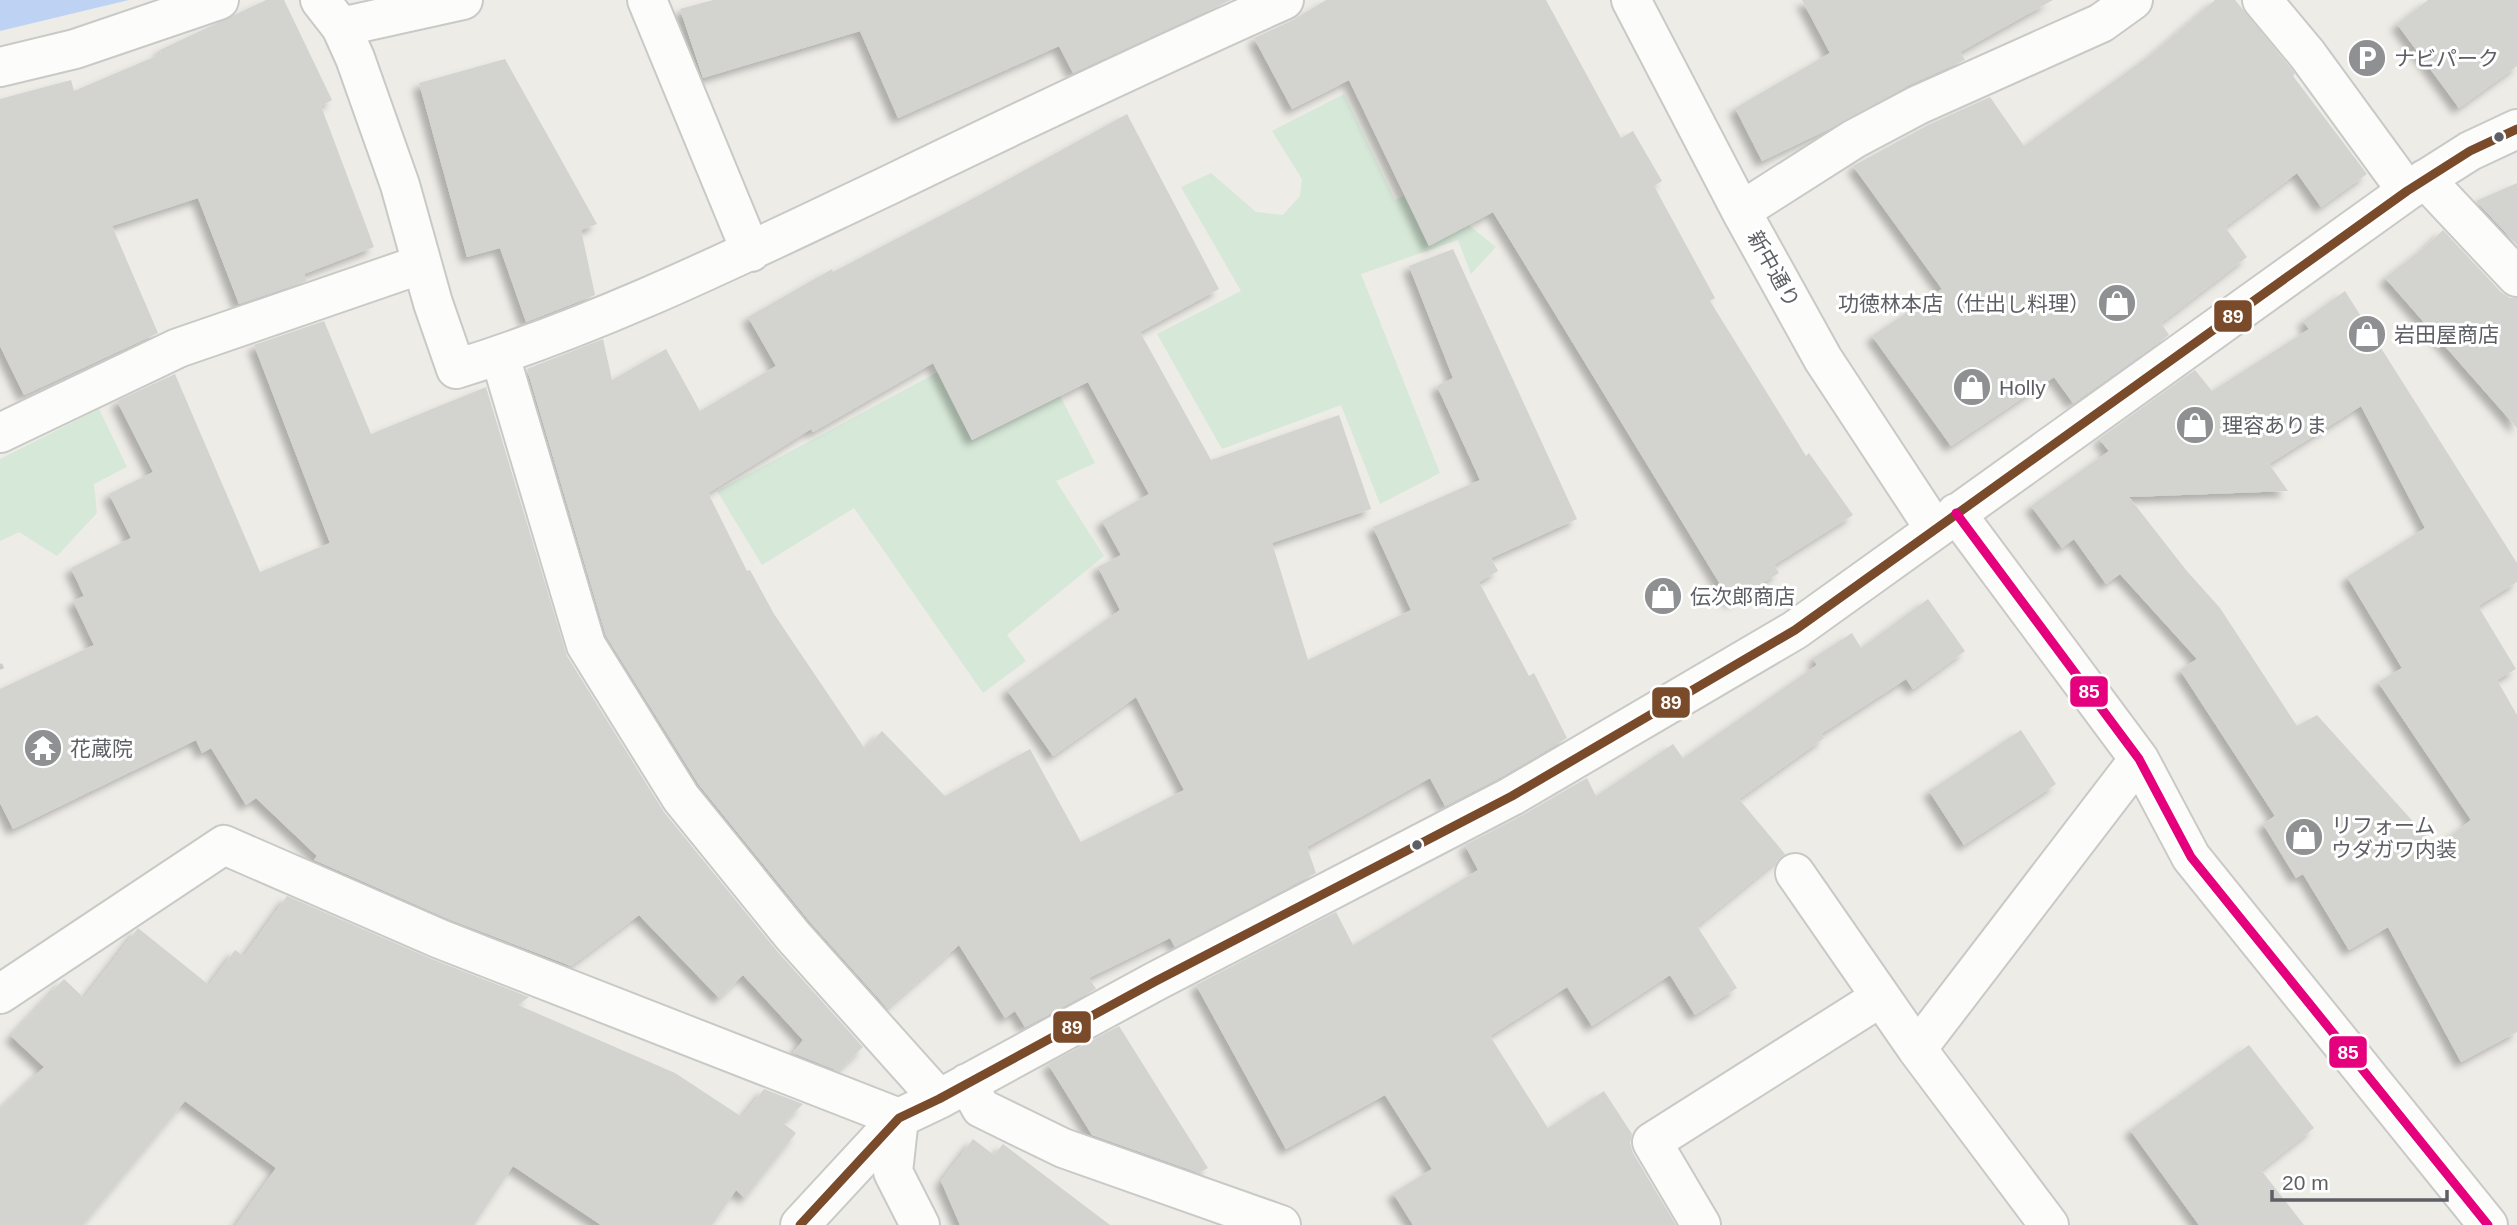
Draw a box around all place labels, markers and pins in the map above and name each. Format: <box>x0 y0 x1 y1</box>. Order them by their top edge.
parking icon: ナビパーク <box>2346 37 2388 79</box>
place label: ナビパーク <box>2394 47 2499 70</box>
unlabelled marker <box>2492 130 2506 144</box>
shop icon: 功徳林本店（仕出し料理） <box>2096 282 2138 324</box>
place label: 功徳林本店（仕出し料理） <box>1838 292 2090 315</box>
shop icon: 岩田屋商店 <box>2346 313 2388 355</box>
place label: 岩田屋商店 <box>2394 323 2499 346</box>
shop icon: Holly <box>1951 366 1993 408</box>
place label: Holly <box>1999 376 2046 399</box>
shop icon: 理容ありま <box>2174 404 2216 446</box>
place label: 理容ありま <box>2222 414 2327 437</box>
shop icon: 伝次郎商店 <box>1642 575 1684 617</box>
place label: 伝次郎商店 <box>1690 585 1795 608</box>
temple icon: 花蔵院 <box>22 727 64 769</box>
place label: 花蔵院 <box>70 737 133 760</box>
place label: リフォーム ウダガワ内装 <box>2331 814 2457 861</box>
shop icon: リフォーム ウダガワ内装 <box>2283 816 2325 858</box>
unlabelled marker <box>1410 838 1424 852</box>

